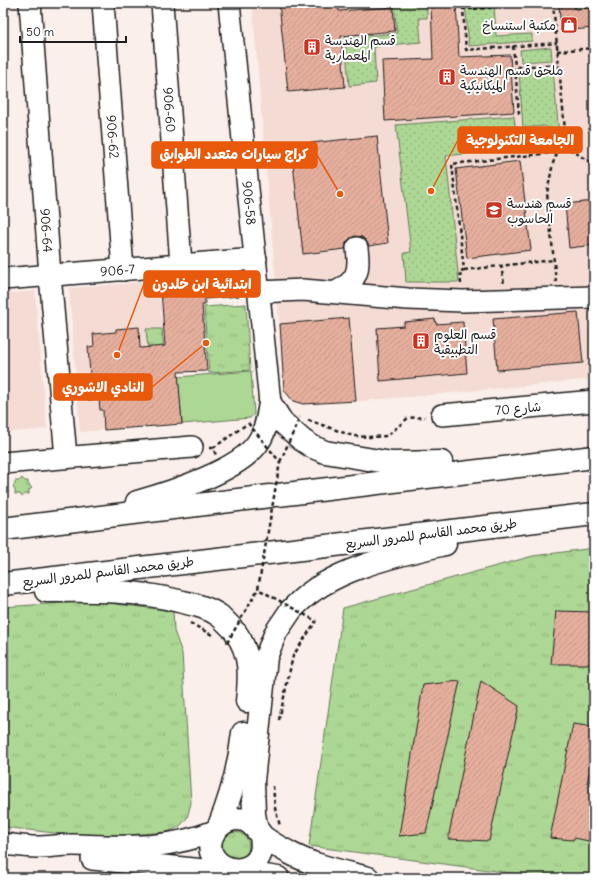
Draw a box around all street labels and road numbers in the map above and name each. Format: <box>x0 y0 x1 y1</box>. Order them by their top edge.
street label: 906-60 <box>159 87 179 133</box>
street label: 906-62 <box>102 114 123 159</box>
street label: 906-58 <box>238 180 260 226</box>
street label: 906-64 <box>36 208 56 253</box>
street label: 906-7 <box>100 261 136 280</box>
street label: شارع 70 <box>494 398 542 420</box>
street label: طريق محمد القاسم للمرور السريع <box>344 515 518 554</box>
street label: طريق محمد القاسم للمرور السريع <box>21 553 195 592</box>

